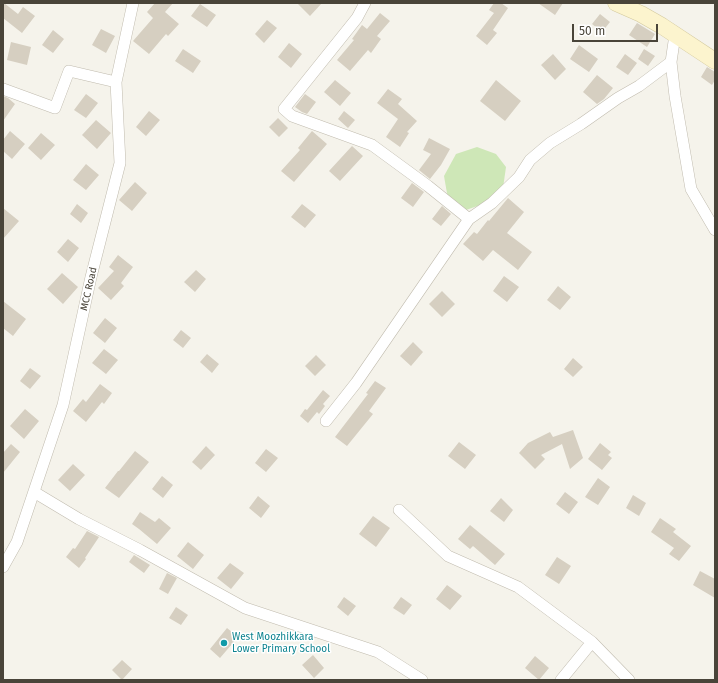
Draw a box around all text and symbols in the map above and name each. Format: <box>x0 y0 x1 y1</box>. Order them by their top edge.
scale bar <box>574 16 660 42</box>
text: 50 m <box>579 24 605 38</box>
street label: MCC Road <box>78 266 100 312</box>
place label: West Moozhikkara Lower Primary School <box>232 631 330 654</box>
marker: West Moozhikkara Lower Primary School <box>219 638 229 648</box>

